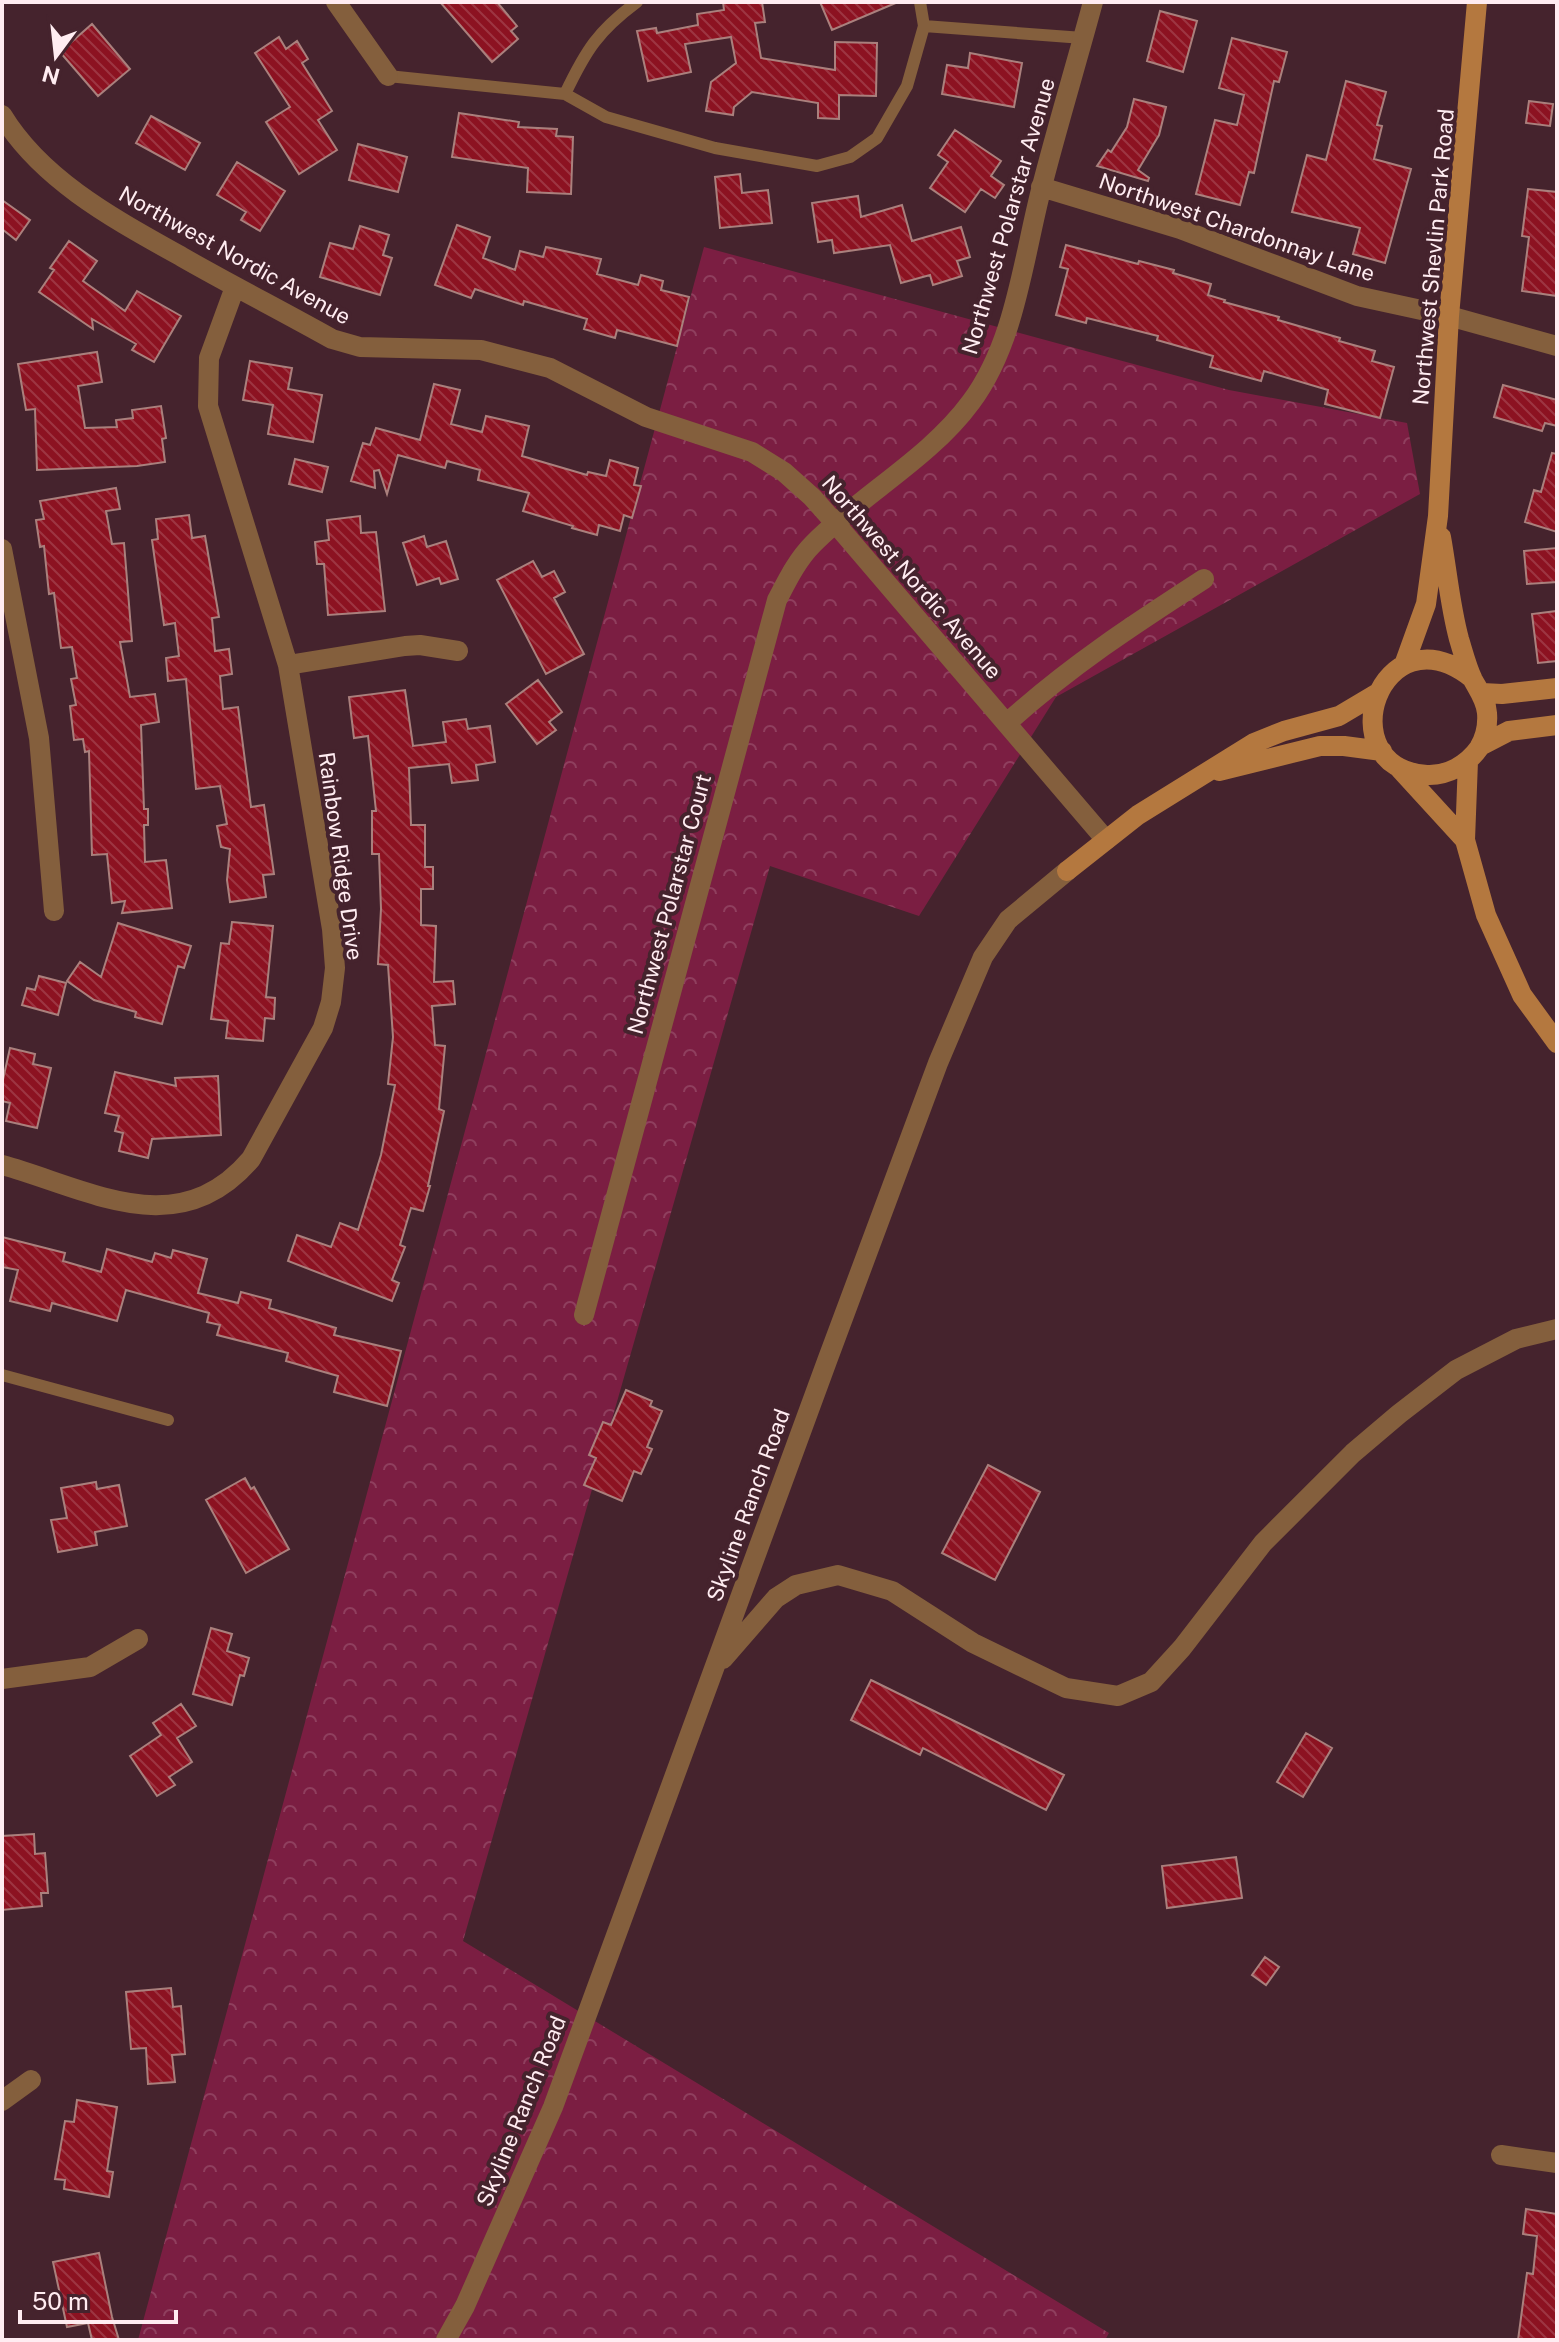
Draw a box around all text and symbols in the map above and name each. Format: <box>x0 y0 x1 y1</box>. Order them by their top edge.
north arrow <box>16 16 96 96</box>
text: N <box>39 61 63 90</box>
street label: Northwest Polarstar Avenue <box>956 75 1060 357</box>
street label: Northwest Shevlin Park Road <box>1407 108 1459 406</box>
street label: Northwest Chardonnay Lane <box>1096 168 1378 286</box>
street label: Northwest Nordic Avenue <box>115 180 355 330</box>
street label: Northwest Nordic Avenue <box>817 470 1007 684</box>
street label: Rainbow Ridge Drive <box>314 750 368 962</box>
street label: Northwest Polarstar Court <box>622 771 716 1037</box>
street label: Skyline Ranch Road <box>701 1405 795 1605</box>
street label: Skyline Ranch Road <box>471 2012 571 2210</box>
scale bar <box>20 2274 176 2324</box>
text: 50 m <box>32 2287 89 2315</box>

